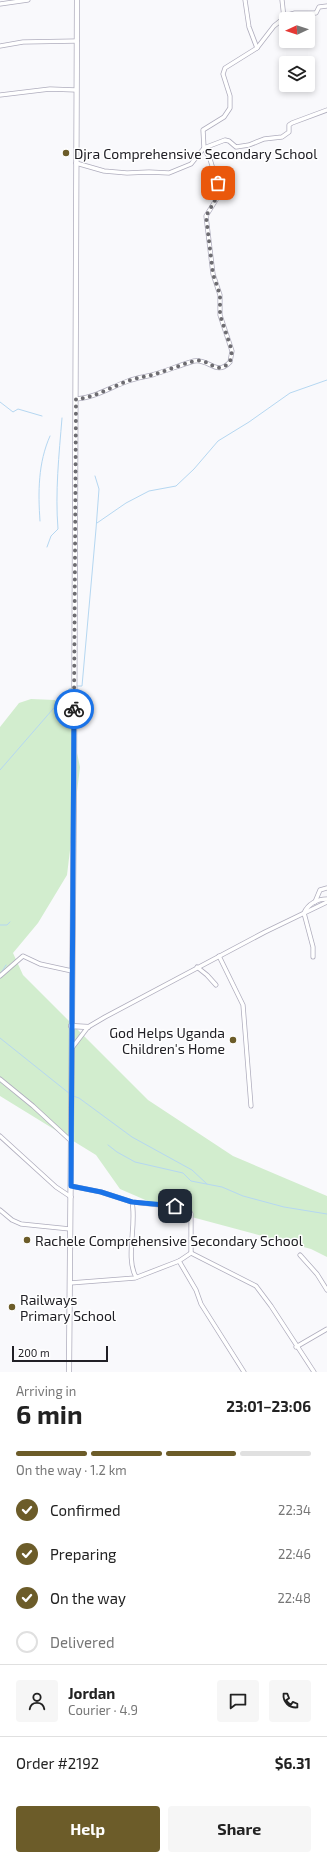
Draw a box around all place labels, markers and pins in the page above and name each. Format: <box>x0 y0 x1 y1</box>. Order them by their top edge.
place label: Djra Comprehensive Secondary School <box>74 145 318 162</box>
marker: Djra Comprehensive Secondary School <box>61 148 71 158</box>
pin <box>201 166 235 200</box>
place label: God Helps Uganda Children's Home <box>109 1024 225 1057</box>
marker: God Helps Uganda Children's Home <box>228 1035 238 1045</box>
pin <box>158 1189 192 1223</box>
place label: Rachele Comprehensive Secondary School <box>35 1232 304 1249</box>
marker: Rachele Comprehensive Secondary School <box>22 1235 32 1245</box>
place label: Railways Primary School <box>20 1291 117 1324</box>
marker: Railways Primary School <box>7 1302 17 1312</box>

